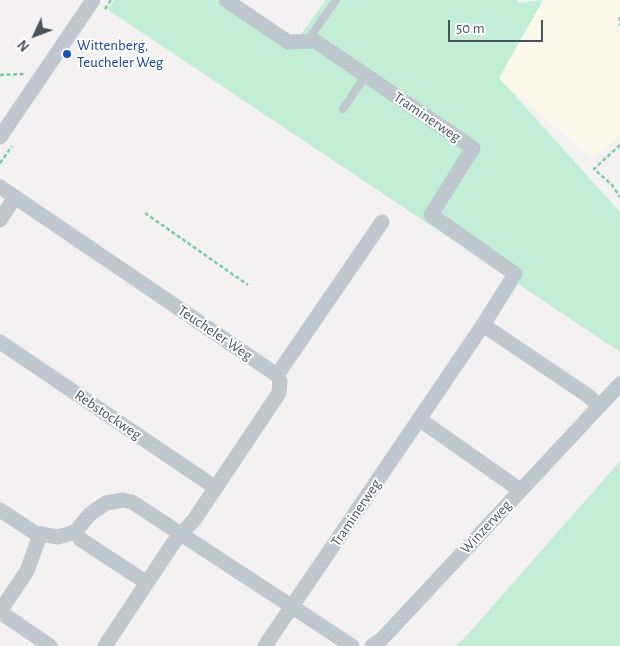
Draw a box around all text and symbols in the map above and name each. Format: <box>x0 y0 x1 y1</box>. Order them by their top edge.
north arrow <box>10 10 60 60</box>
scale bar <box>450 10 545 42</box>
text: 50 m <box>456 21 485 36</box>
place label: Wittenberg, Teucheler Weg <box>77 36 163 71</box>
text: N <box>16 37 32 54</box>
marker: Wittenberg, Teucheler Weg <box>61 48 73 60</box>
street label: Traminerweg <box>390 88 464 146</box>
street label: Teucheler Weg <box>174 301 256 365</box>
street label: Rebstockweg <box>71 386 145 444</box>
street label: Traminerweg <box>327 476 385 550</box>
street label: Winzerweg <box>457 496 515 558</box>

